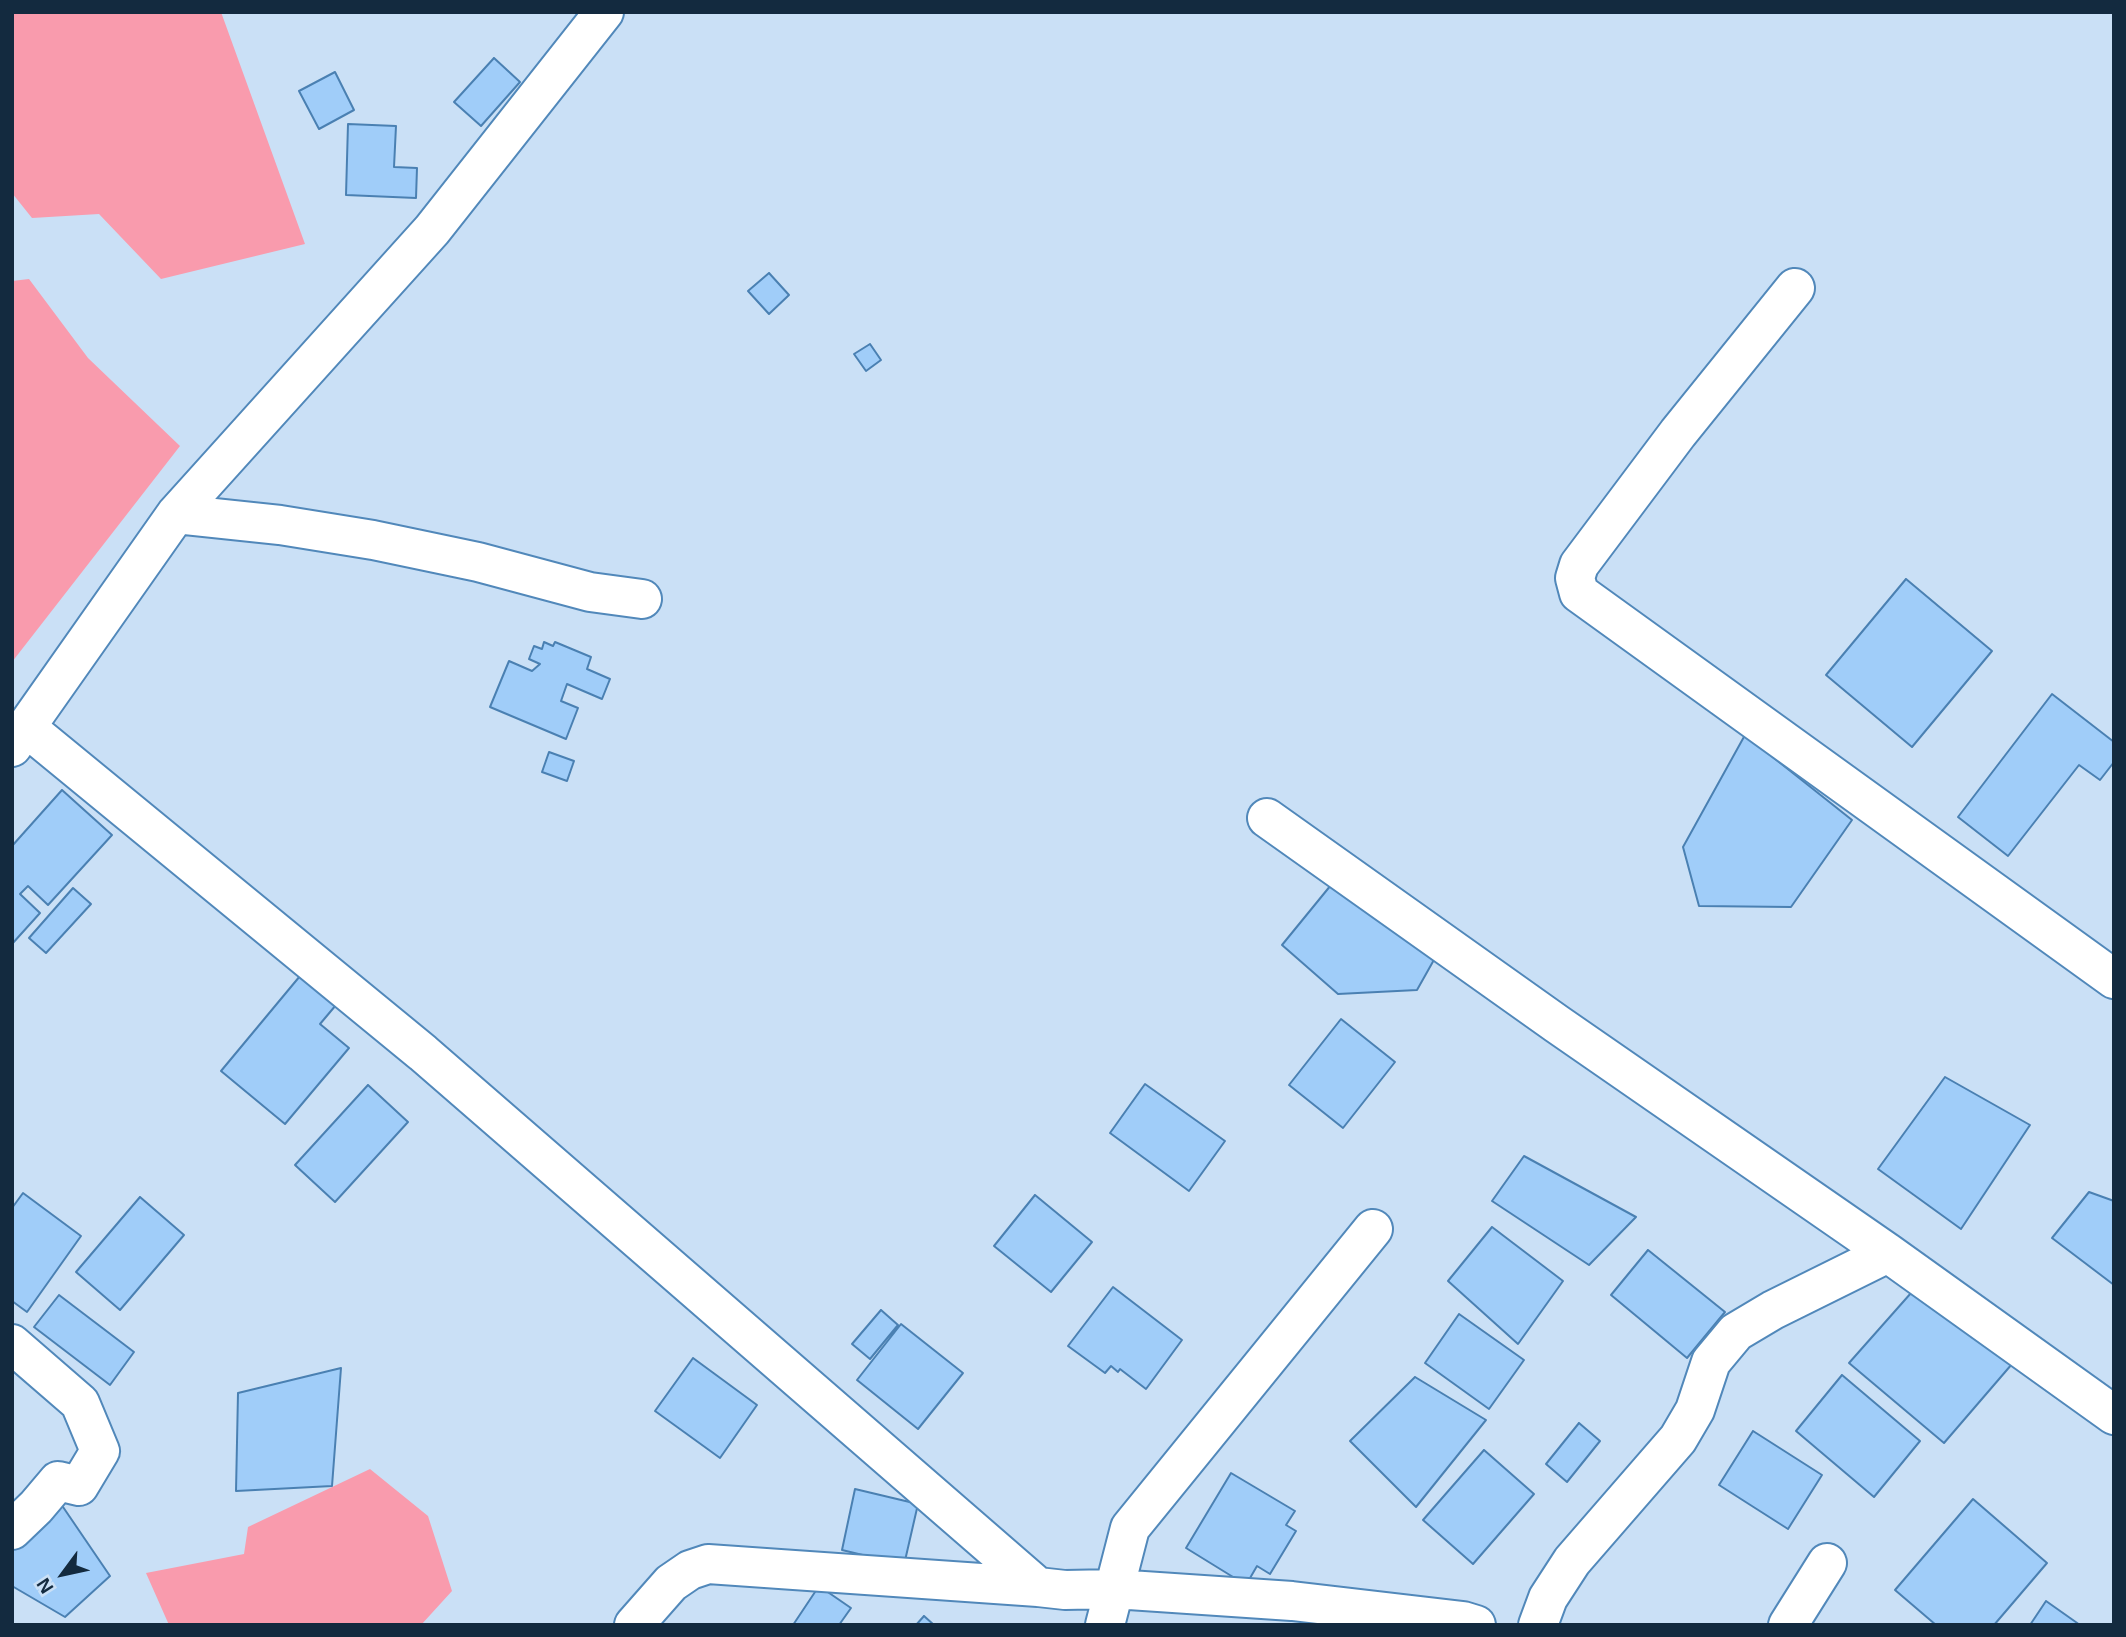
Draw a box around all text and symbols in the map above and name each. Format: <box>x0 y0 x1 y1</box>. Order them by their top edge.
north arrow <box>28 1539 98 1609</box>
text: N <box>32 1574 58 1597</box>

